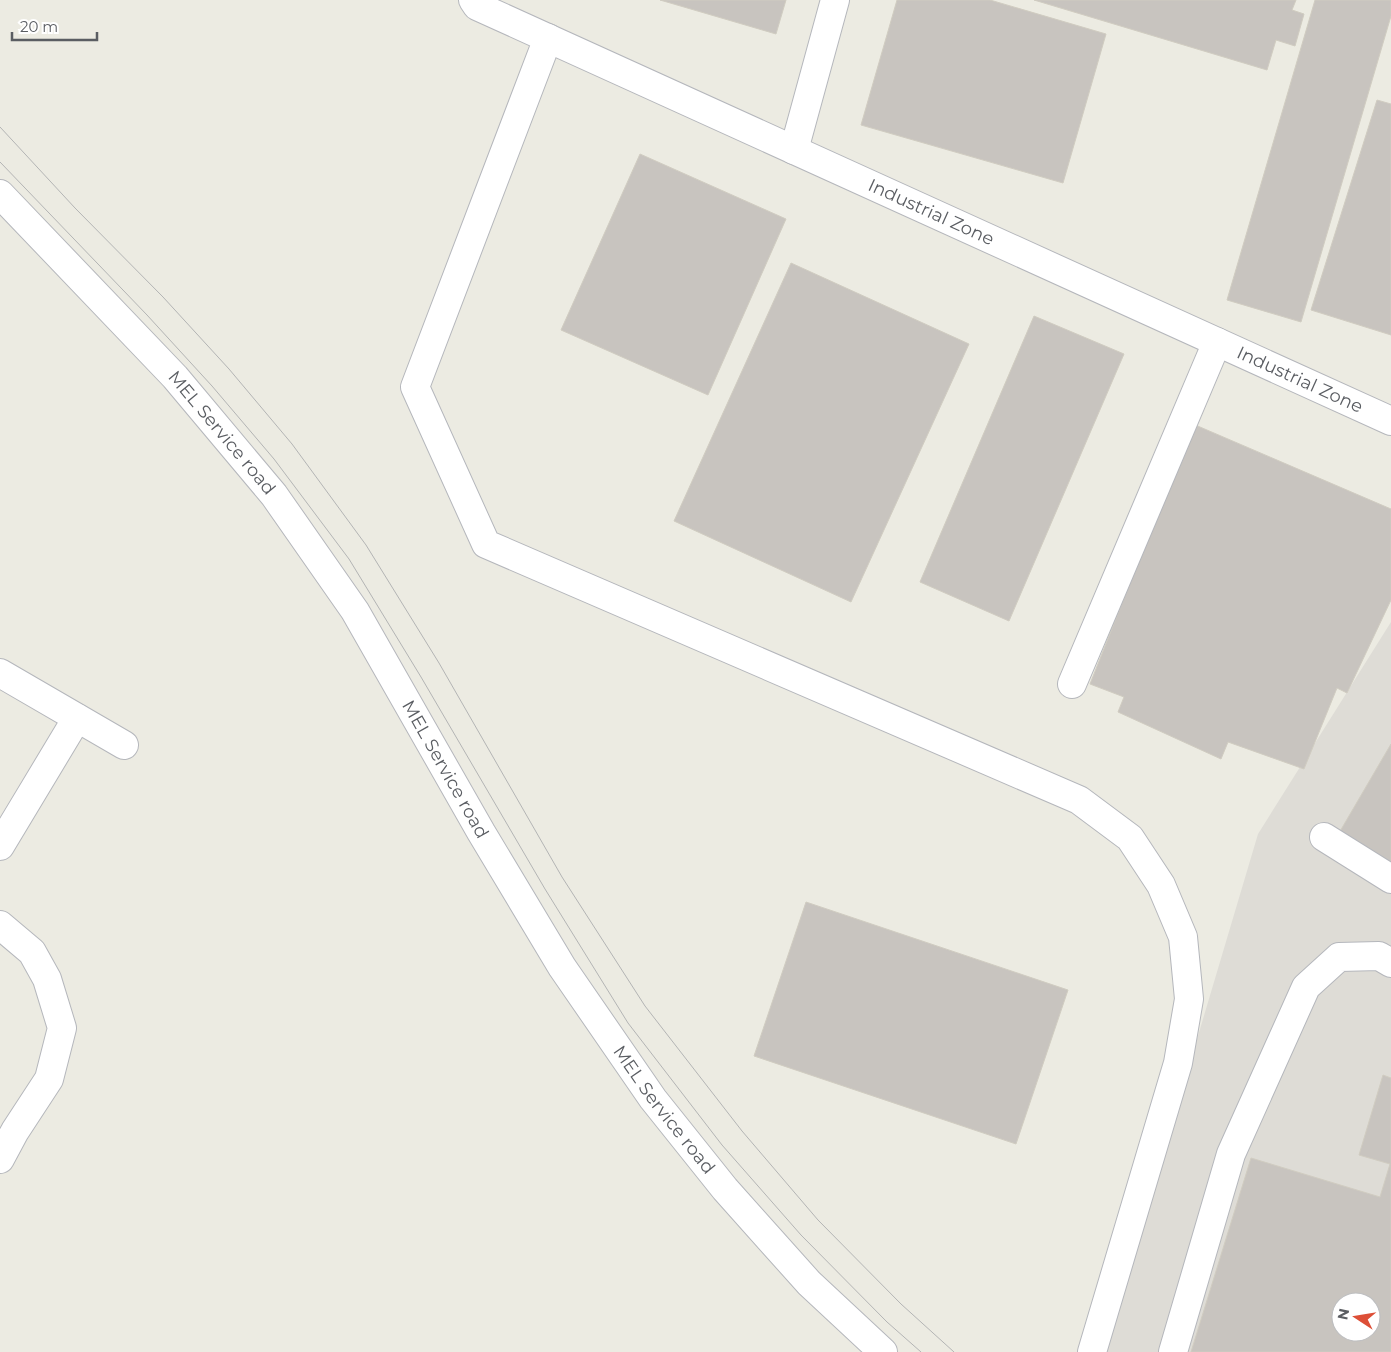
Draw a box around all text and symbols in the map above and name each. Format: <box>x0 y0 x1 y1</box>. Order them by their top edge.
scale bar <box>12 10 98 42</box>
text: 20 m <box>20 17 58 36</box>
street label: Industrial Zone <box>865 174 998 250</box>
street label: Industrial Zone <box>1233 342 1366 418</box>
street label: MEL Service road <box>163 366 280 499</box>
street label: MEL Service road <box>397 696 493 842</box>
street label: MEL Service road <box>608 1041 720 1178</box>
north arrow <box>1331 1292 1381 1342</box>
text: N <box>1333 1307 1353 1322</box>

